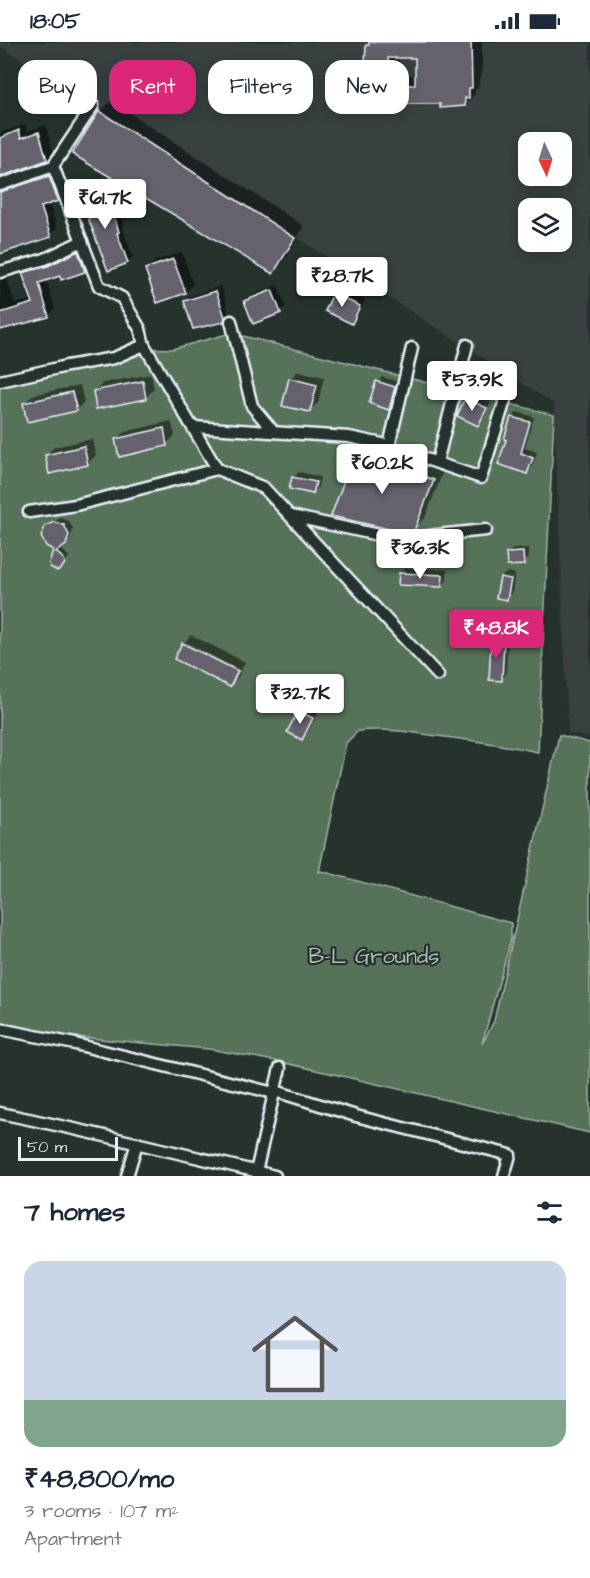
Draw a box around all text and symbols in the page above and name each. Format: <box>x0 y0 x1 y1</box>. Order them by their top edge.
text: 18:05 <box>30 6 80 37</box>
chip: Buy <box>18 60 97 114</box>
chip: Rent <box>109 60 196 114</box>
chip: Filters <box>208 60 313 114</box>
chip: New <box>325 60 409 114</box>
north arrow <box>518 132 572 186</box>
map controls <box>518 132 572 252</box>
pin: ₹61.7K <box>56 179 154 230</box>
text: ₹61.7K <box>78 184 132 212</box>
button: layers <box>518 198 572 252</box>
pin: ₹28.7K <box>293 257 391 308</box>
text: ₹28.7K <box>310 262 374 290</box>
pin: ₹53.9K <box>423 361 521 412</box>
text: ₹53.9K <box>441 366 503 394</box>
pin: ₹60.2K <box>333 444 431 495</box>
text: ₹60.2K <box>351 449 413 477</box>
pin: ₹36.3K <box>371 529 469 580</box>
text: ₹36.3K <box>390 534 450 562</box>
pin: ₹48.8K <box>447 609 545 660</box>
text: ₹48.8K <box>463 614 529 642</box>
pin: ₹32.7K <box>251 674 349 725</box>
text: ₹32.7K <box>270 679 330 707</box>
park label: B-L Grounds <box>309 941 439 972</box>
scale bar <box>18 1134 118 1162</box>
text: 50 m <box>27 1136 67 1158</box>
text: 7 homes <box>24 1194 125 1230</box>
icon: filters <box>533 1196 566 1229</box>
icon: home <box>241 1300 349 1408</box>
text: ₹48,800/mo <box>24 1461 174 1497</box>
text: 3 rooms · 107 m² <box>24 1497 179 1525</box>
text: Apartment <box>24 1525 122 1553</box>

